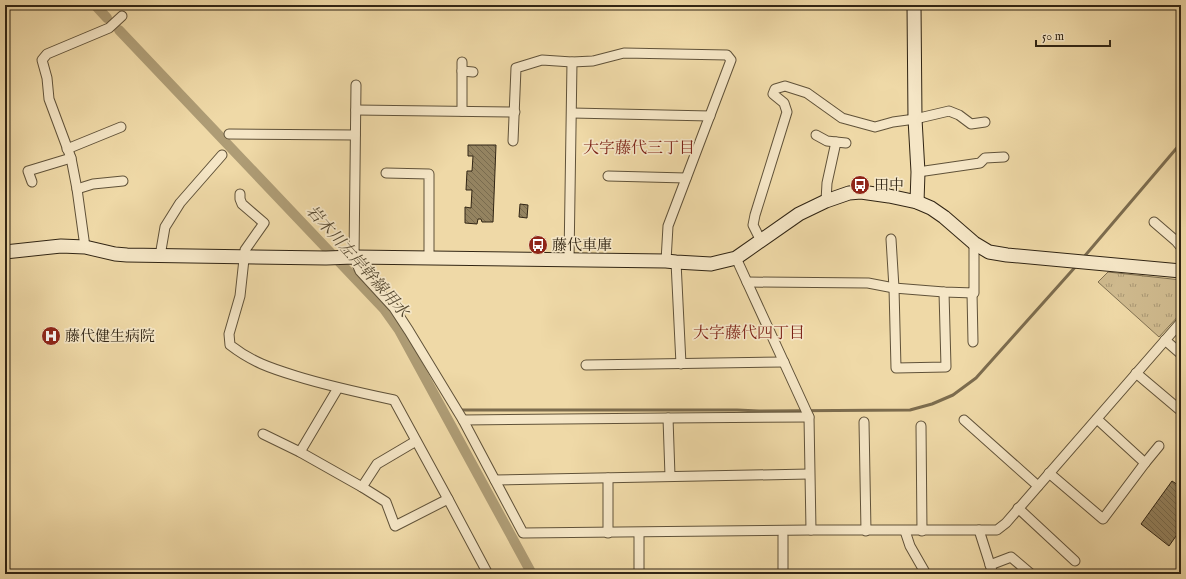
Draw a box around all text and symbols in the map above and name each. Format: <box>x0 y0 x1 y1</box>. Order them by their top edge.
scale bar <box>1036 22 1110 48</box>
text: 50 m <box>1042 29 1064 44</box>
district label: 大字藤代三丁目 <box>583 139 695 159</box>
bus stop icon: 田中 <box>849 174 871 196</box>
place label: 田中 <box>874 176 904 195</box>
water label: 岩木川左岸幹線用水 <box>301 202 414 324</box>
bus stop icon: 藤代車庫 <box>527 234 549 256</box>
place label: 藤代車庫 <box>552 236 612 255</box>
district label: 大字藤代四丁目 <box>693 324 805 344</box>
hospital icon: 藤代健生病院 <box>40 325 62 347</box>
place label: 藤代健生病院 <box>65 327 155 346</box>

